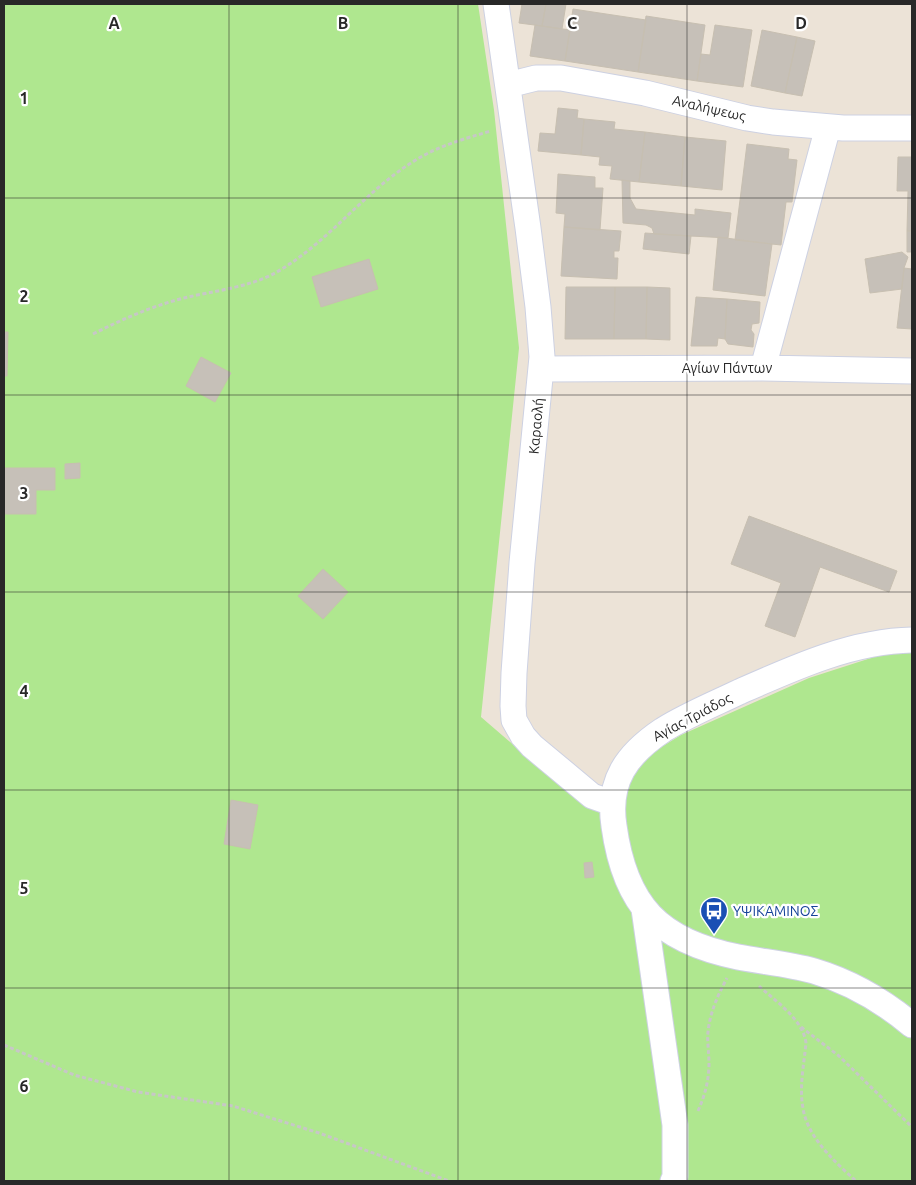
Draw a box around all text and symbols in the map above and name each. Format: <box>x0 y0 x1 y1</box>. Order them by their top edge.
text: A <box>108 14 120 32</box>
text: B <box>338 14 348 32</box>
text: C <box>567 14 577 32</box>
text: D <box>795 14 807 32</box>
text: 1 <box>19 89 29 107</box>
street label: Αναλήψεως <box>671 92 748 124</box>
text: 2 <box>19 287 29 305</box>
street label: Αγίων Πάντων <box>682 360 773 376</box>
street label: Καραολή <box>526 397 546 455</box>
text: 3 <box>19 484 29 502</box>
text: 4 <box>19 682 29 700</box>
street label: Αγίας Τριάδος <box>650 689 735 745</box>
text: 5 <box>19 879 29 897</box>
bus stop icon: ΥΨΙΚΑΜΙΝΟΣ <box>699 896 729 935</box>
place label: ΥΨΙΚΑΜΙΝΟΣ <box>733 903 818 919</box>
text: 6 <box>19 1077 29 1095</box>

